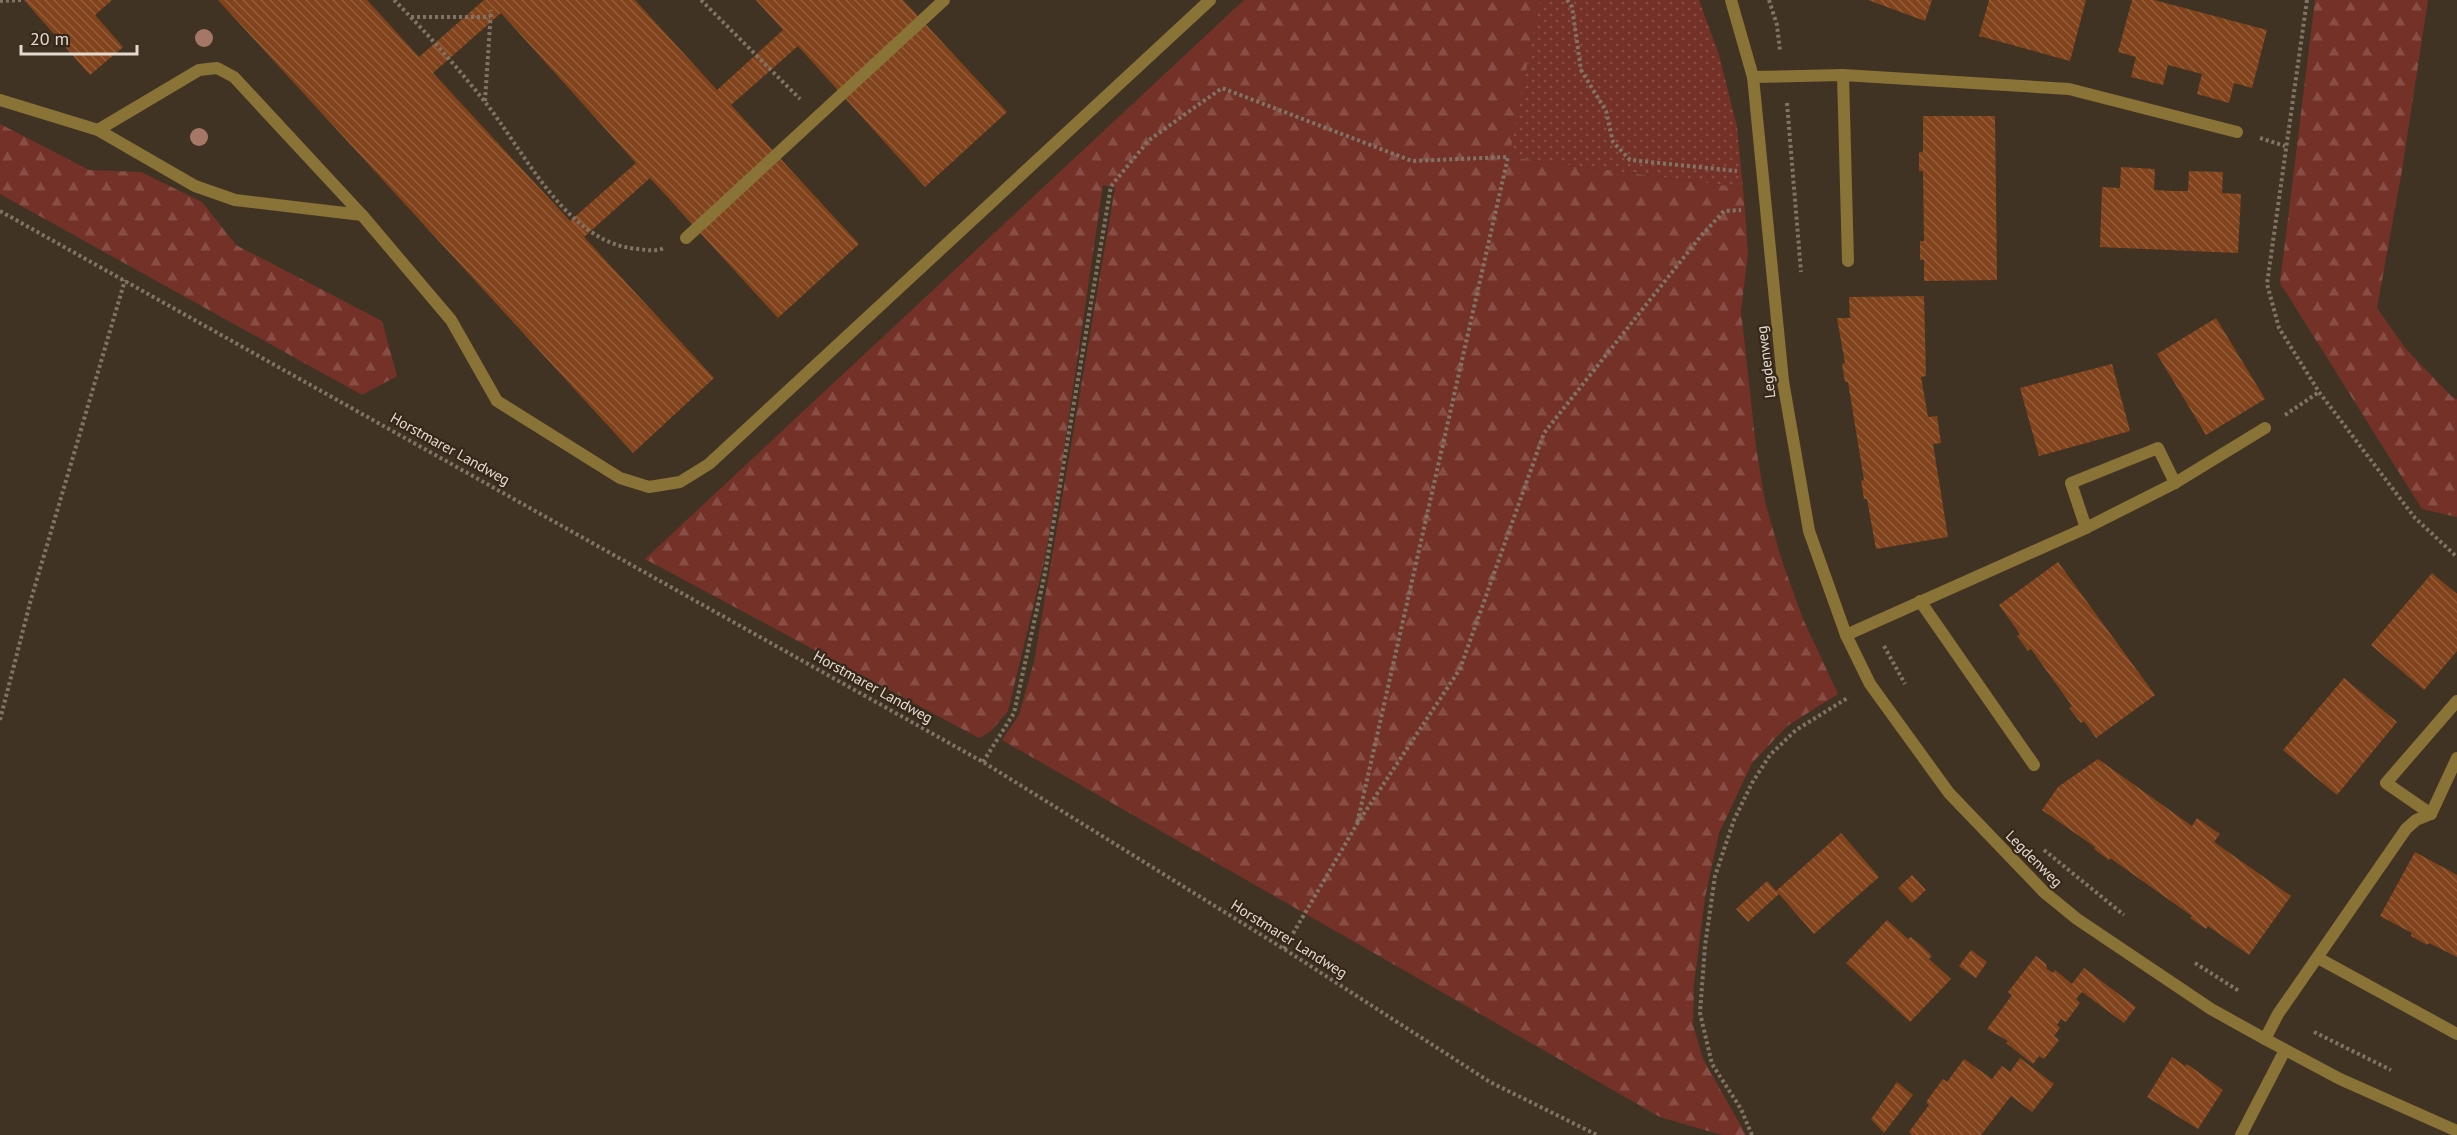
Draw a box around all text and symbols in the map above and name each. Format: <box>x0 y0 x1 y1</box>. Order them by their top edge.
scale bar <box>21 18 136 56</box>
text: 20 m <box>30 27 69 50</box>
street label: Legdenweg <box>1752 325 1779 399</box>
street label: Horstmarer Landweg <box>387 408 513 489</box>
street label: Horstmarer Landweg <box>810 646 936 727</box>
street label: Legdenweg <box>2002 826 2067 891</box>
street label: Horstmarer Landweg <box>1228 895 1351 982</box>

